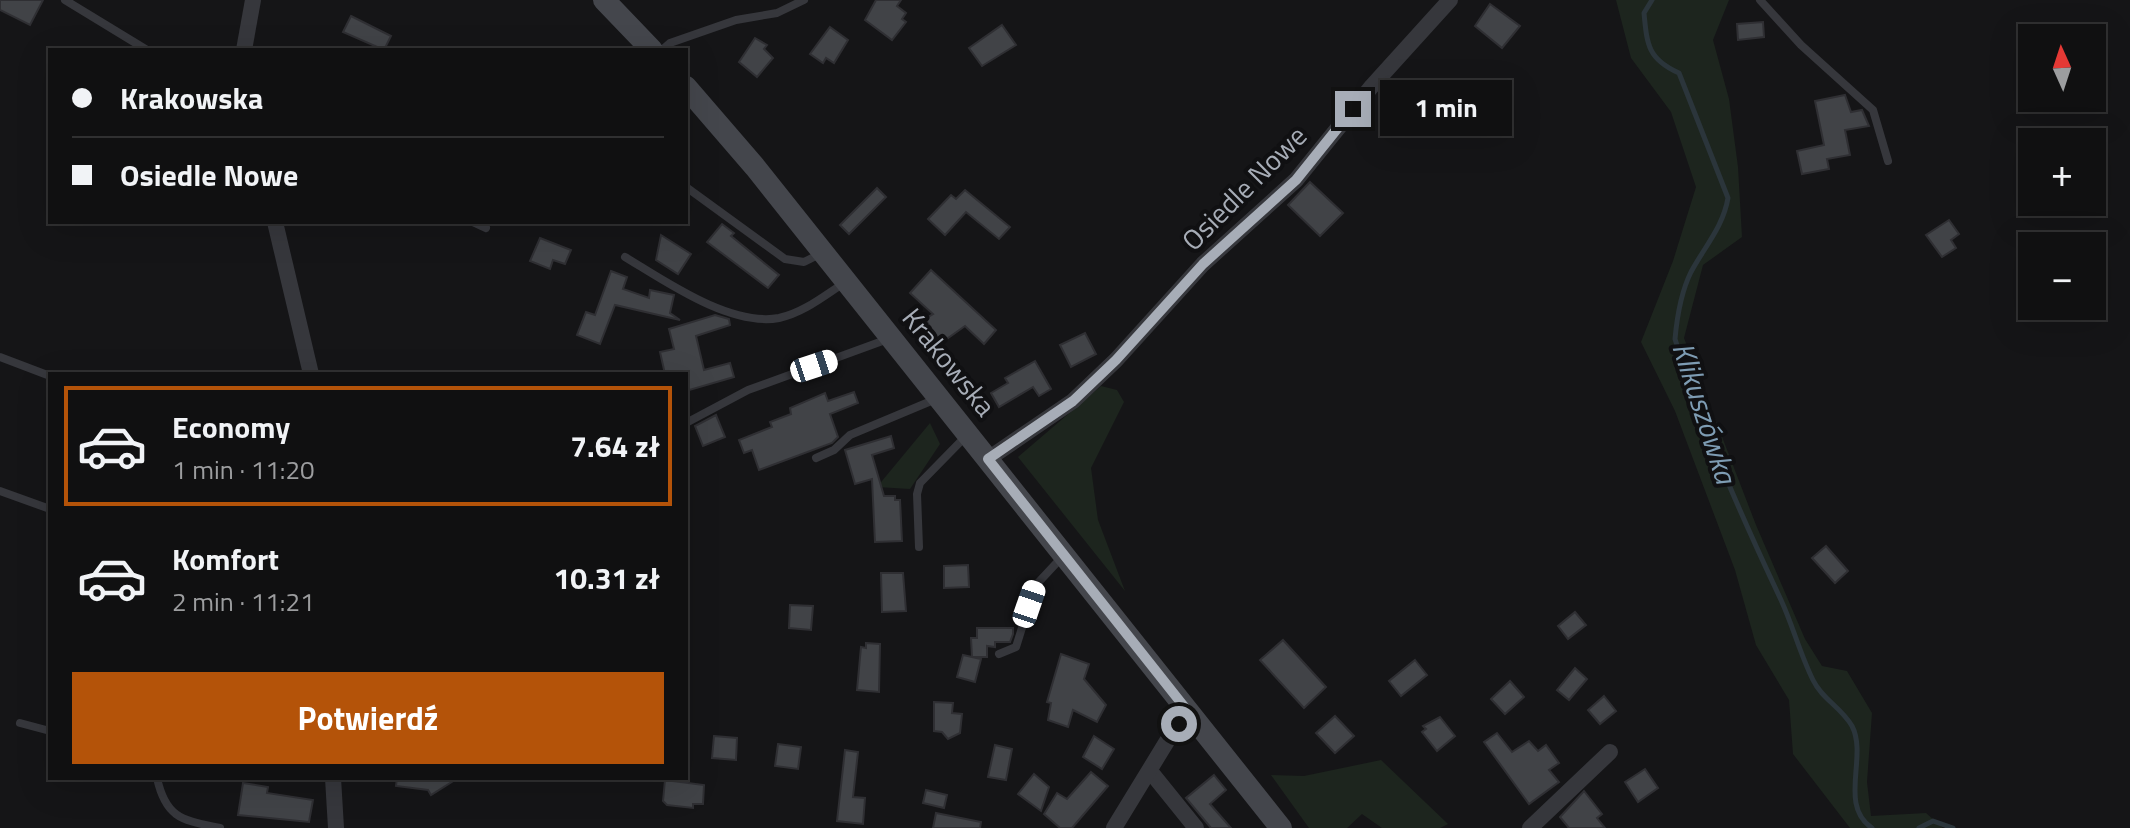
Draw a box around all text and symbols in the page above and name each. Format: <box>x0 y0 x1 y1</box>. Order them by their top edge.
north arrow <box>2018 24 2106 112</box>
map controls <box>2018 24 2106 320</box>
text: Krakowska <box>120 75 263 121</box>
callout: 1 min <box>1381 81 1513 137</box>
text: 1 min <box>1414 88 1478 127</box>
route end <box>1335 91 1371 127</box>
street label: Osiedle Nowe <box>1171 115 1316 260</box>
button: + <box>2018 128 2106 216</box>
text: Osiedle Nowe <box>120 152 298 198</box>
button: − <box>2018 232 2106 320</box>
street label: Krakowska <box>892 298 1007 425</box>
water label: Klikuszówka <box>1660 336 1750 491</box>
car <box>787 347 841 385</box>
text: Economy <box>172 404 290 450</box>
icon: car <box>76 410 148 482</box>
text: 7.64 zł <box>570 423 660 469</box>
text: 1 min · 11:20 <box>172 450 315 489</box>
text: Komfort <box>172 536 279 582</box>
icon: car <box>76 542 148 614</box>
text: 10.31 zł <box>553 555 660 601</box>
car <box>1010 577 1048 631</box>
text: 2 min · 11:21 <box>172 582 315 621</box>
button: Potwierdź <box>72 672 664 764</box>
route start <box>1161 706 1197 742</box>

